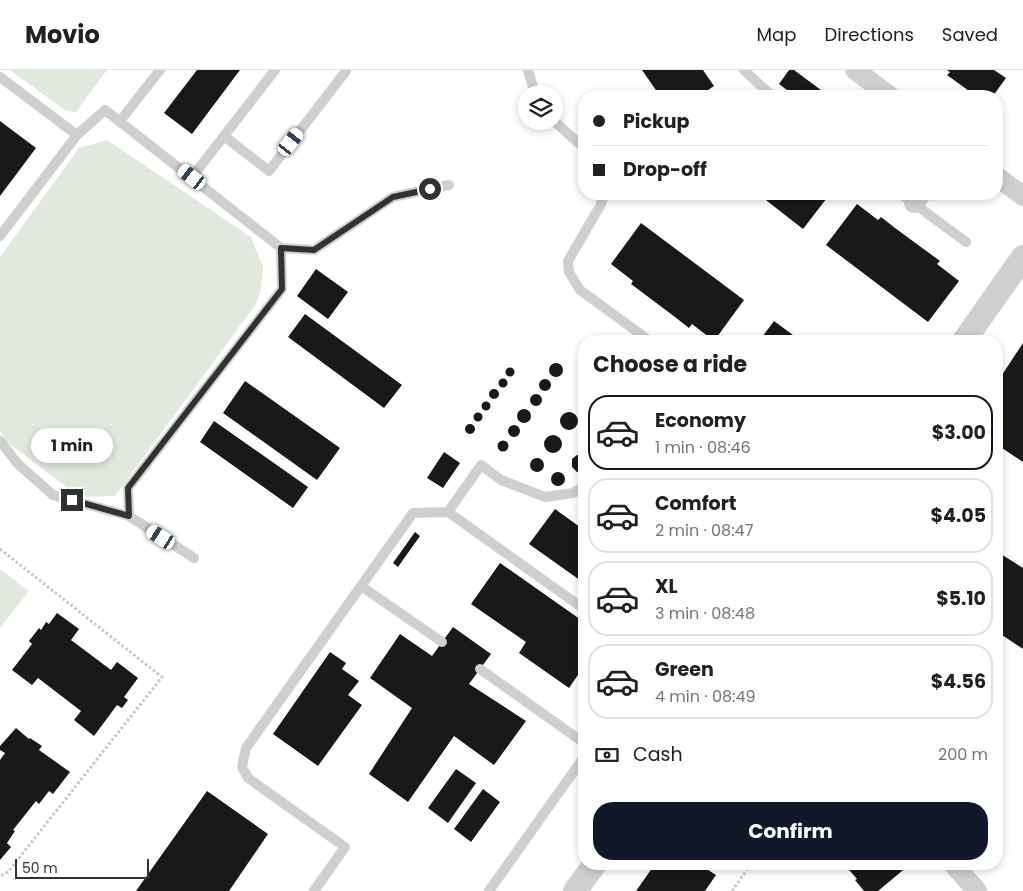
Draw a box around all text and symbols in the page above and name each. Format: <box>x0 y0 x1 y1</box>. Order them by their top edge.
text: Movio <box>25 18 100 51</box>
text: Map <box>757 22 796 47</box>
text: Directions <box>824 22 914 47</box>
text: Saved <box>942 22 998 47</box>
map controls <box>518 85 563 130</box>
button: layers <box>518 85 563 130</box>
text: Pickup <box>623 108 689 135</box>
car <box>275 126 306 158</box>
text: Drop-off <box>623 156 707 183</box>
car <box>175 162 208 192</box>
route start <box>419 178 441 200</box>
text: Choose a ride <box>593 349 747 380</box>
text: Economy <box>655 407 746 434</box>
icon: car <box>595 410 640 455</box>
text: $3.00 <box>932 419 986 446</box>
callout: 1 min <box>31 428 113 462</box>
text: 1 min <box>51 434 93 457</box>
text: 1 min · 08:46 <box>655 436 751 459</box>
route end <box>61 489 83 511</box>
text: Comfort <box>655 490 737 517</box>
icon: car <box>595 493 640 538</box>
text: $4.05 <box>931 502 986 529</box>
text: 2 min · 08:47 <box>655 519 753 542</box>
car <box>144 523 177 551</box>
text: XL <box>655 573 678 600</box>
icon: car <box>595 576 640 621</box>
text: $5.10 <box>936 585 986 612</box>
text: 3 min · 08:48 <box>655 602 755 625</box>
text: Green <box>655 656 714 683</box>
icon: car <box>595 659 640 704</box>
text: $4.56 <box>931 668 986 695</box>
text: 4 min · 08:49 <box>655 685 756 708</box>
icon: cash <box>593 741 621 769</box>
text: Cash <box>633 741 683 768</box>
text: 200 m <box>938 743 988 766</box>
button: Confirm <box>593 802 988 860</box>
scale bar <box>15 856 149 879</box>
text: 50 m <box>22 858 58 878</box>

